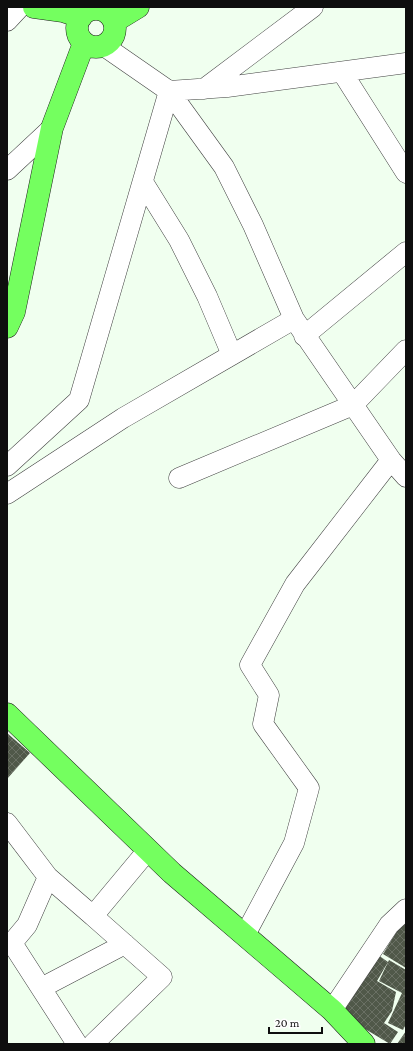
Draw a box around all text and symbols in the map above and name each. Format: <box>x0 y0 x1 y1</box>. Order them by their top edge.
scale bar <box>269 1009 322 1035</box>
text: 20 m <box>275 1016 300 1030</box>

